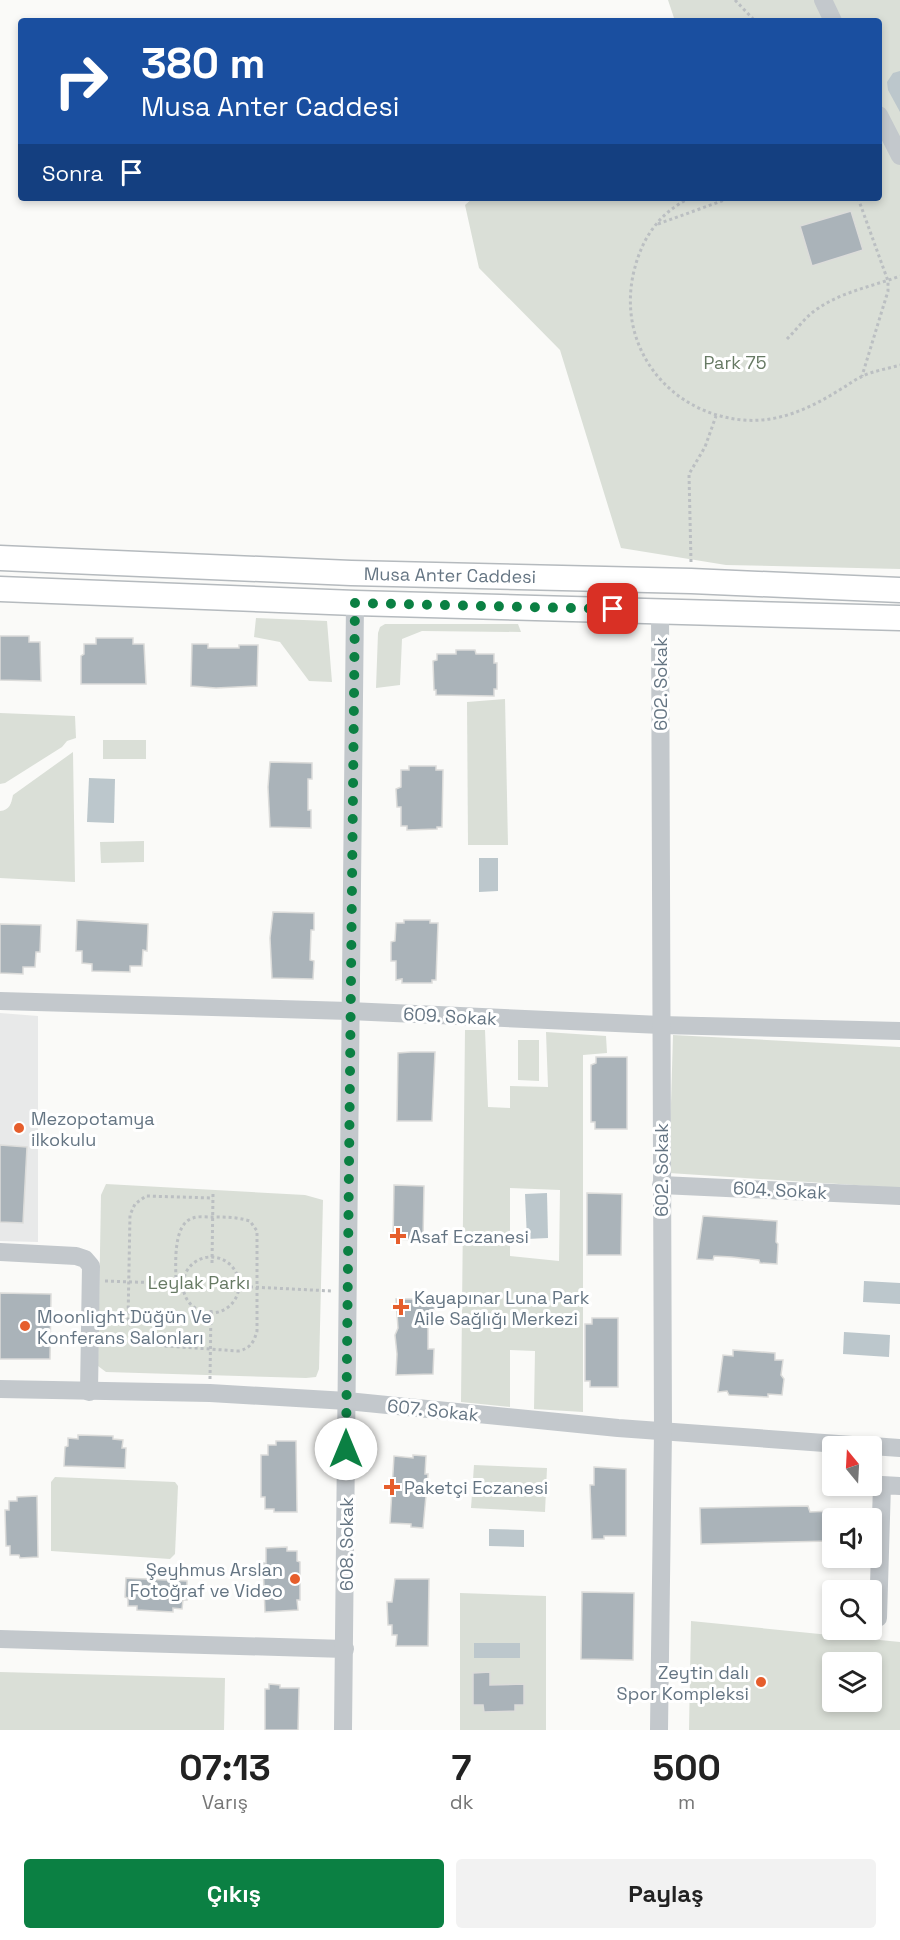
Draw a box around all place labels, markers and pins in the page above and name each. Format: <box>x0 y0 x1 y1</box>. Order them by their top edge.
pin <box>587 583 638 634</box>
place label: Mezopotamya ilkokulu <box>31 1107 155 1151</box>
marker: Mezopotamya ilkokulu <box>12 1121 26 1135</box>
place label: Asaf Eczanesi <box>410 1225 529 1248</box>
marker: Asaf Eczanesi <box>391 1229 405 1243</box>
place label: Kayapınar Luna Park Aile Sağlığı Merkezi <box>414 1286 590 1330</box>
marker: Kayapınar Luna Park Aile Sağlığı Merkezi <box>392 1298 410 1316</box>
place label: Moonlight Düğün Ve Konferans Salonları <box>37 1305 212 1349</box>
marker: Moonlight Düğün Ve Konferans Salonları <box>18 1319 32 1333</box>
place label: Paketçi Eczanesi <box>404 1476 548 1499</box>
marker: Paketçi Eczanesi <box>385 1480 399 1494</box>
place label: Şeyhmus Arslan Fotoğraf ve Video <box>130 1558 283 1602</box>
marker: Şeyhmus Arslan Fotoğraf ve Video <box>288 1572 302 1586</box>
place label: Zeytin dalı Spor Kompleksi <box>617 1661 749 1705</box>
marker: Zeytin dalı Spor Kompleksi <box>754 1675 768 1689</box>

